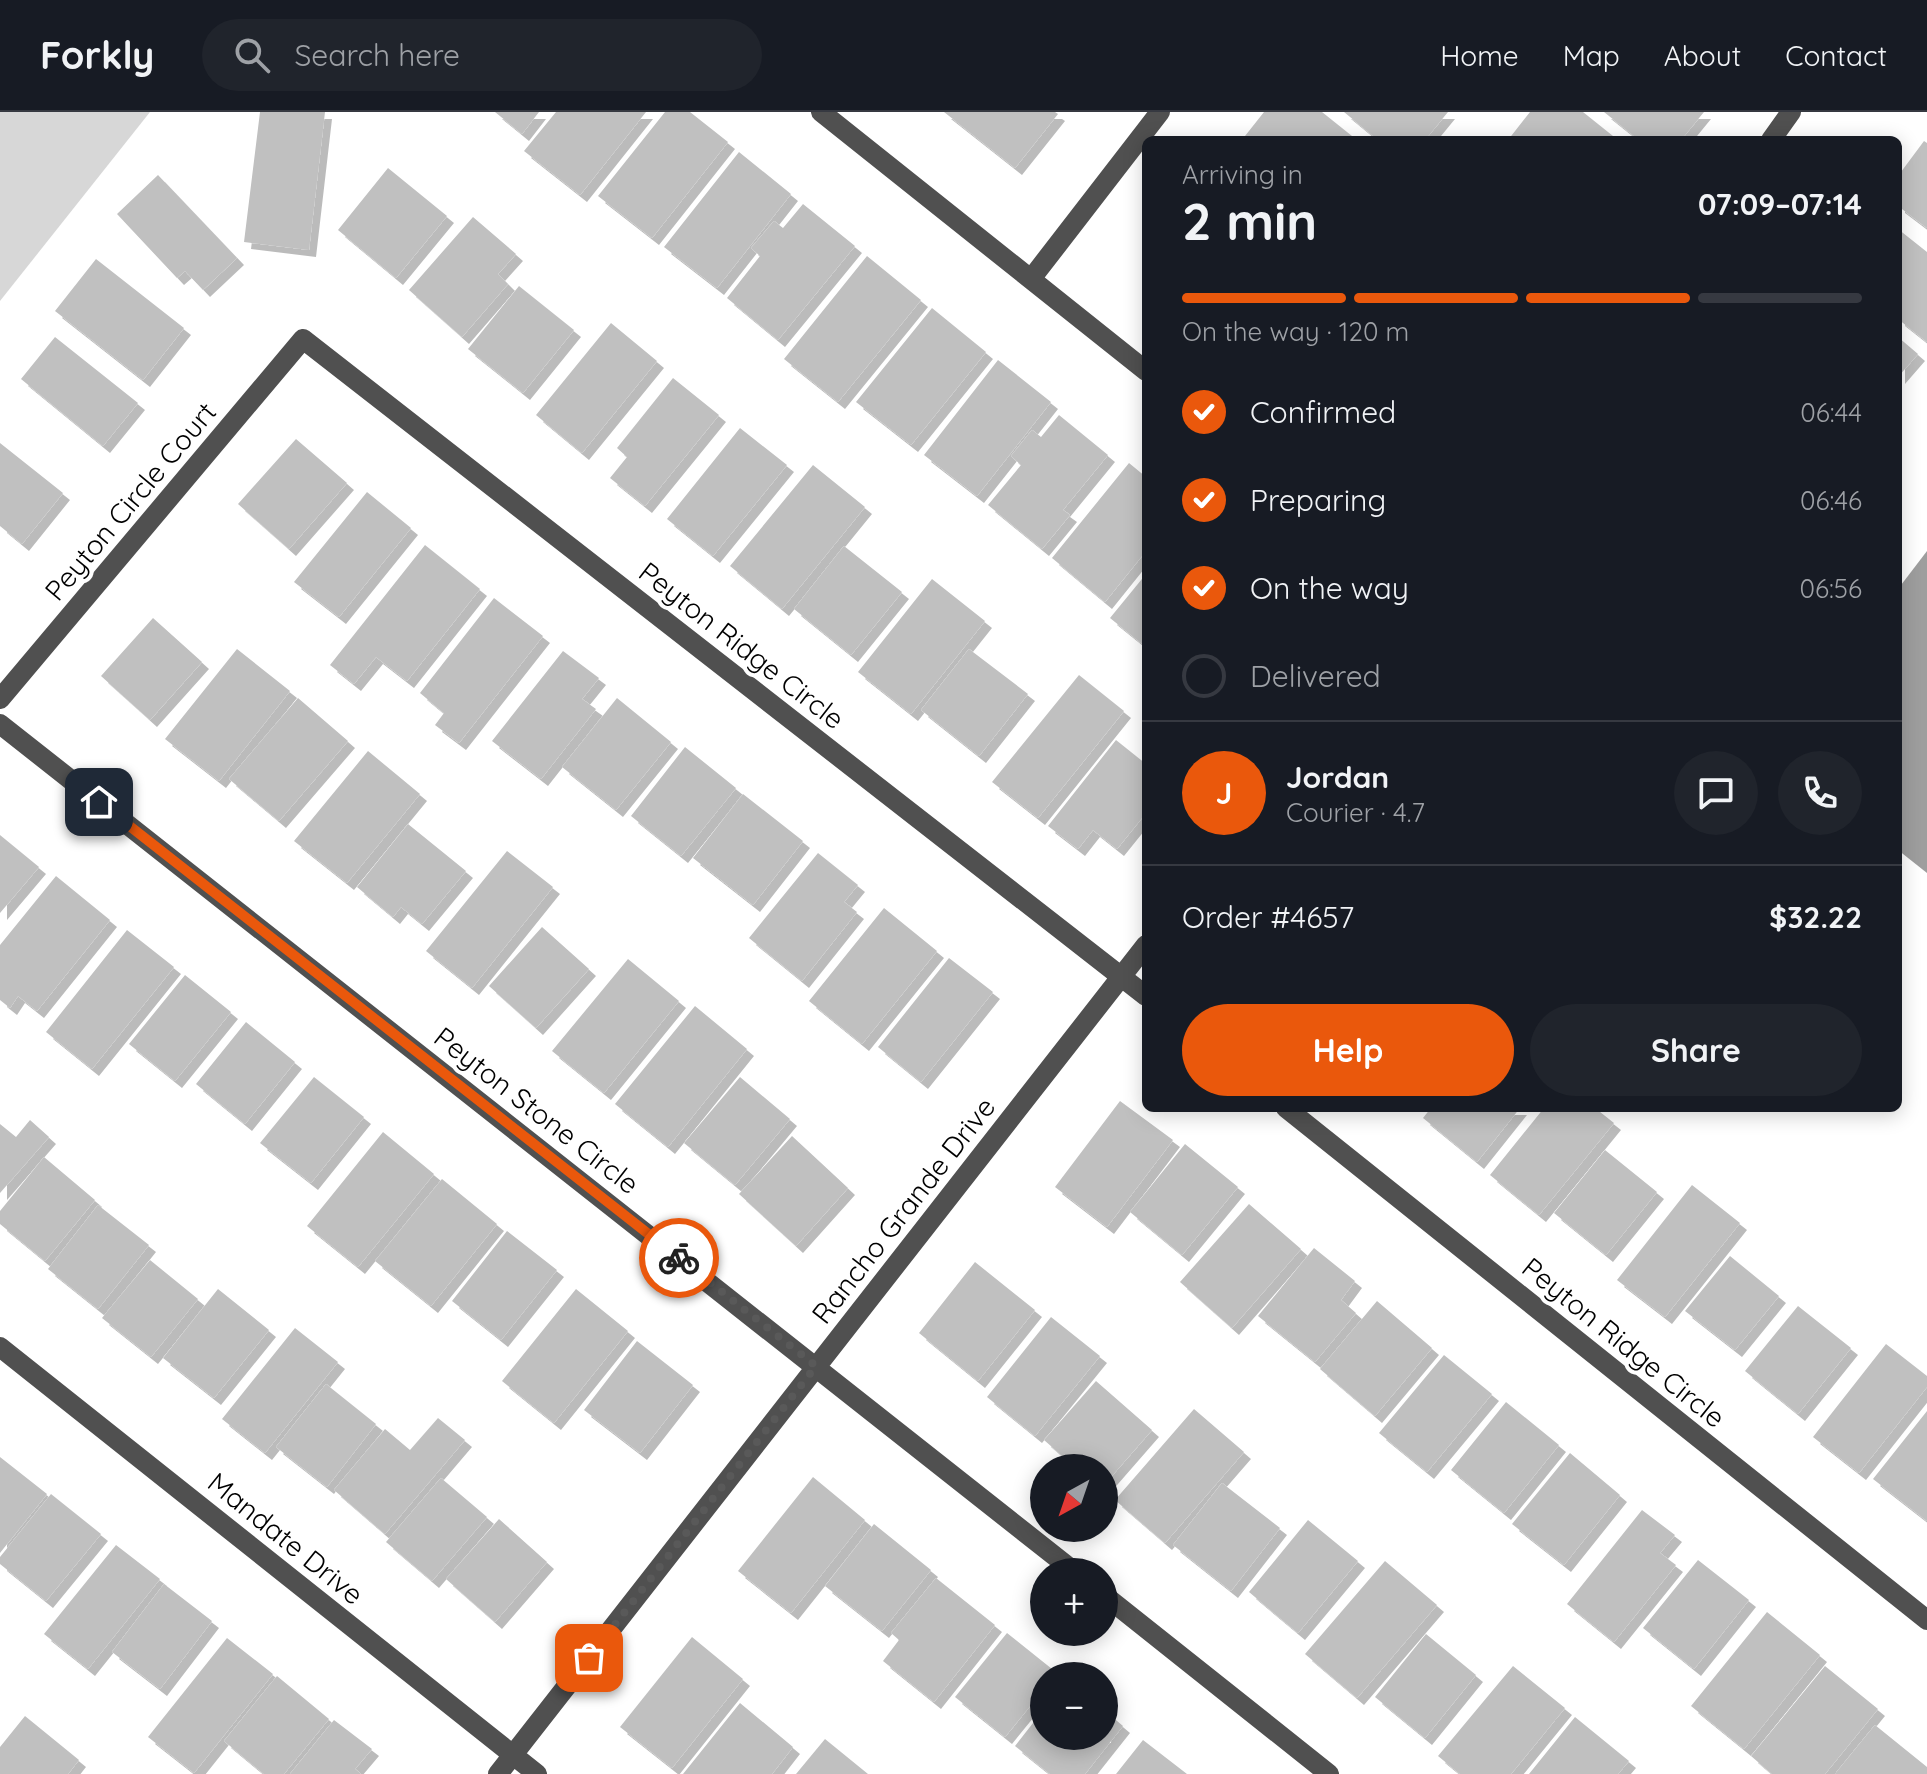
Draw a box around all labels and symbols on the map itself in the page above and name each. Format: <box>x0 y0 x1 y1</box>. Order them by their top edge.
street label: Peyton Circle Court <box>37 395 223 607</box>
street label: Peyton Ridge Circle <box>632 554 852 736</box>
pin <box>65 768 133 836</box>
street label: Peyton Stone Circle <box>427 1019 647 1201</box>
street label: Rancho Grande Drive <box>804 1090 1002 1330</box>
courier <box>639 1218 719 1298</box>
street label: Peyton Ridge Circle <box>1515 1249 1733 1435</box>
north arrow <box>1030 1454 1118 1542</box>
street label: Mandate Drive <box>201 1464 371 1612</box>
pin <box>555 1624 623 1692</box>

